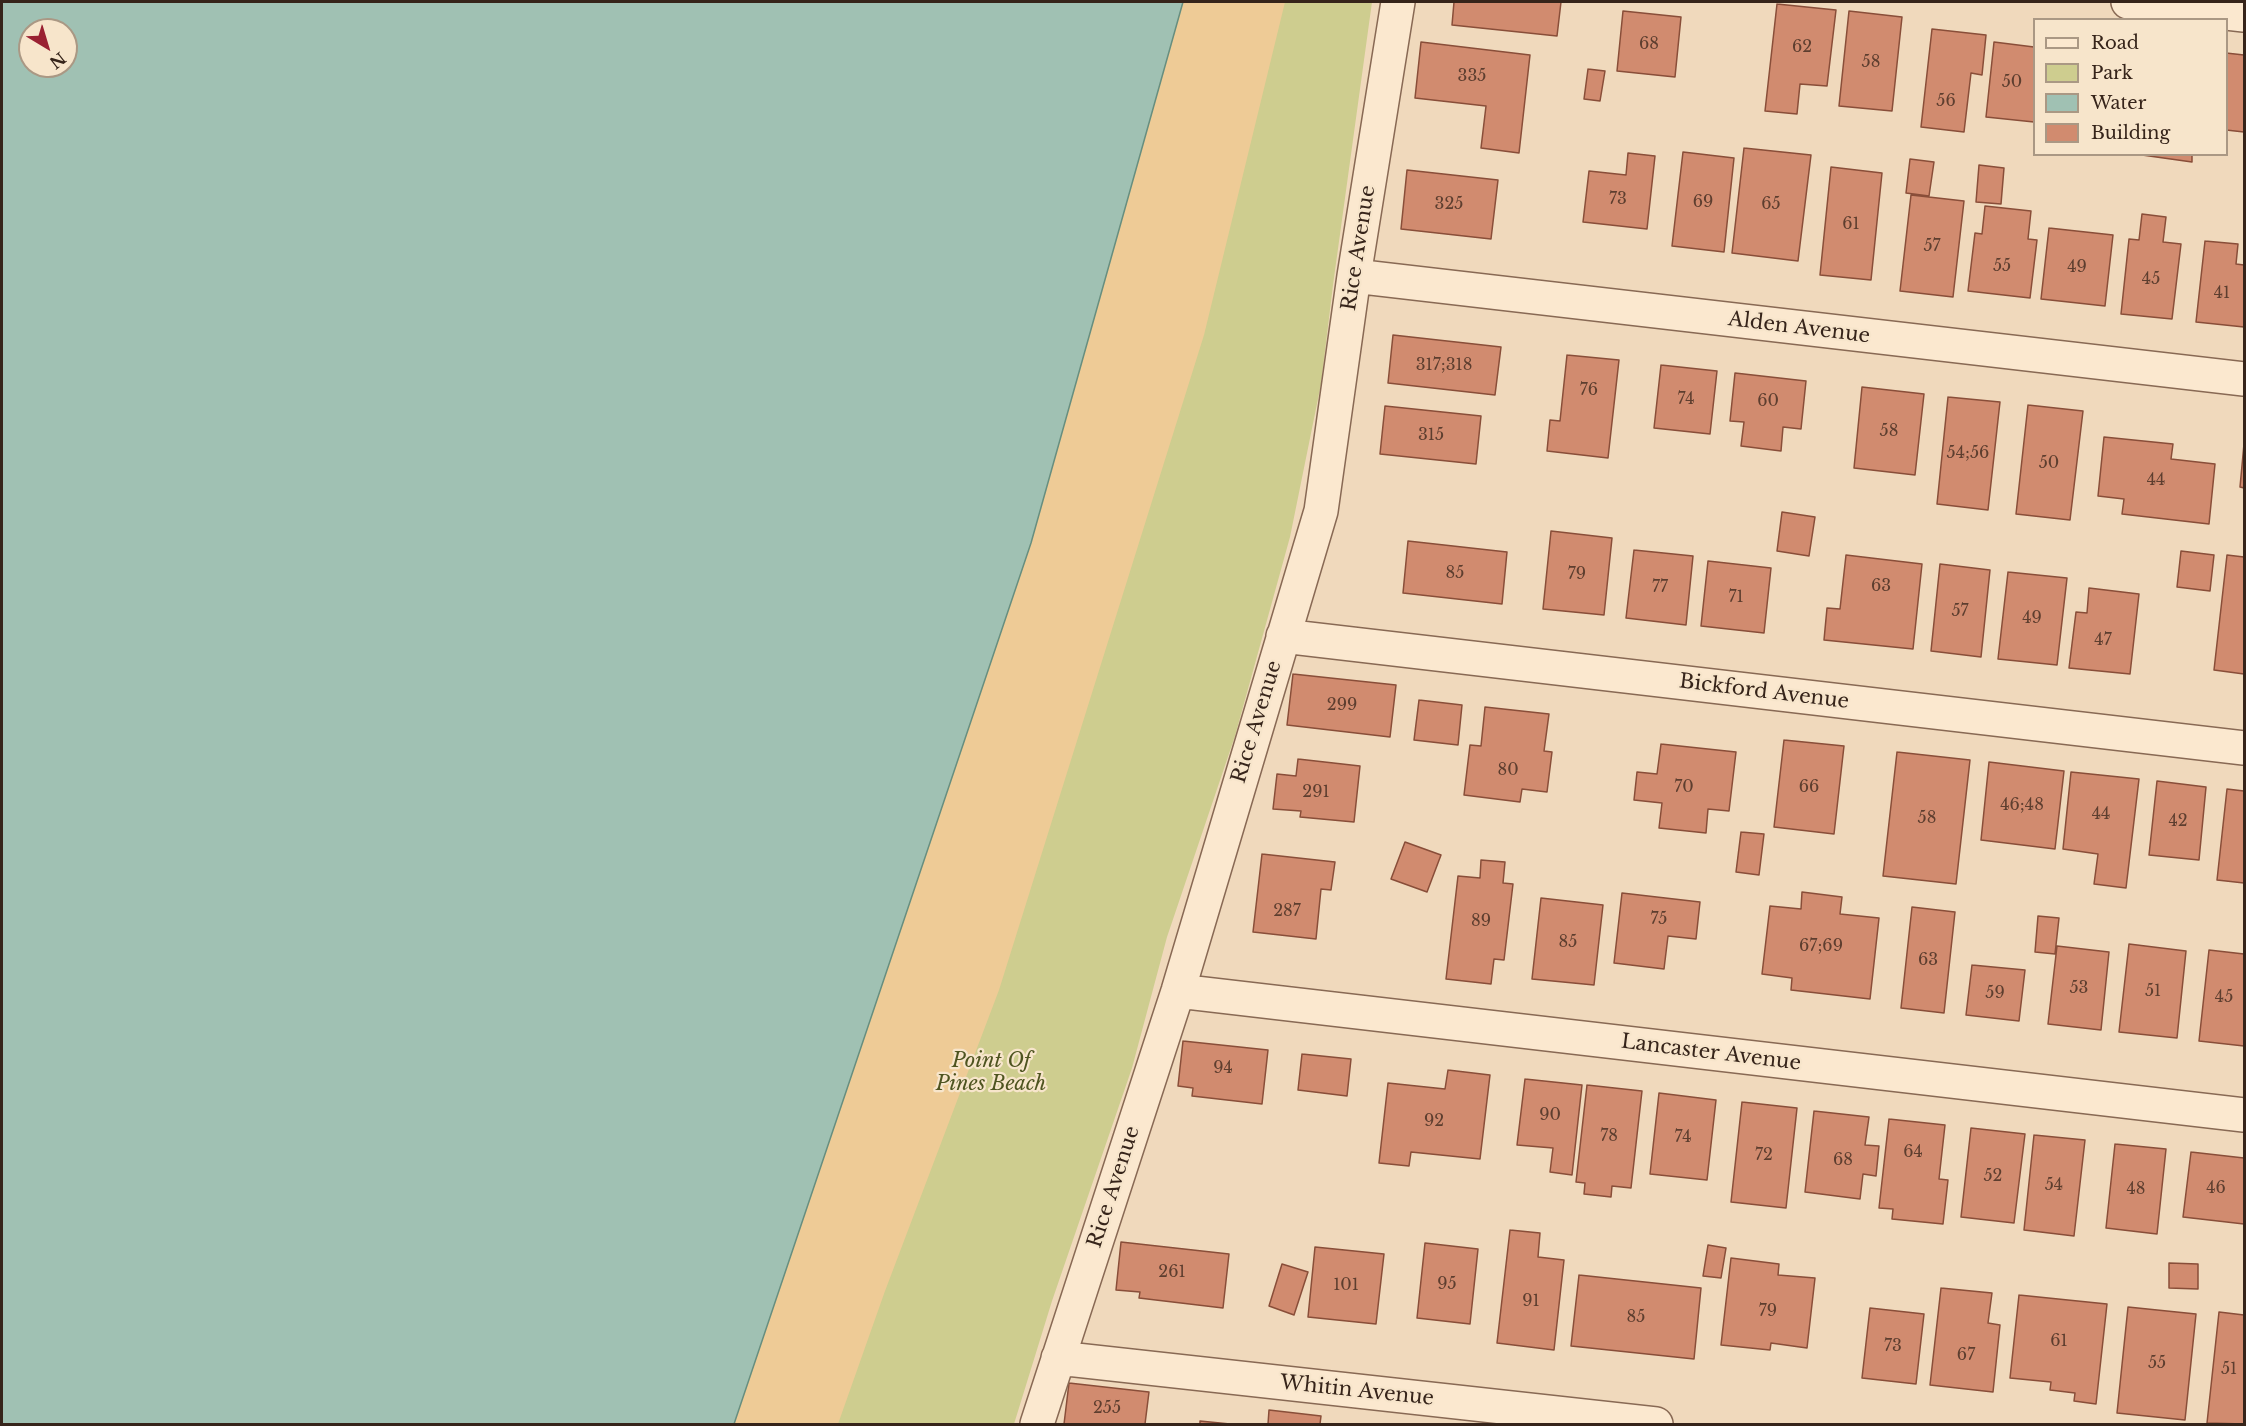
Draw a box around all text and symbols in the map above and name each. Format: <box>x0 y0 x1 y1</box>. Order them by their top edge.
north arrow <box>18 18 78 78</box>
legend <box>2033 18 2228 156</box>
text: Road <box>2091 32 2139 54</box>
house number: 68 <box>1639 34 1659 54</box>
house number: 62 <box>1792 37 1812 57</box>
text: N <box>46 48 70 73</box>
house number: 58 <box>1862 52 1880 72</box>
text: Park <box>2091 62 2133 84</box>
house number: 335 <box>1458 66 1486 86</box>
house number: 50 <box>2002 72 2022 92</box>
house number: 56 <box>1936 91 1956 111</box>
text: Water <box>2091 92 2146 114</box>
text: Building <box>2091 122 2170 144</box>
street label: Rice Avenue <box>1337 184 1381 312</box>
house number: 73 <box>1609 189 1627 209</box>
house number: 69 <box>1693 192 1713 212</box>
house number: 325 <box>1435 194 1463 214</box>
house number: 65 <box>1761 194 1781 214</box>
house number: 61 <box>1842 214 1860 234</box>
house number: 57 <box>1923 236 1941 256</box>
house number: 55 <box>1993 256 2011 276</box>
house number: 49 <box>2067 257 2087 277</box>
house number: 45 <box>2142 269 2160 289</box>
house number: 41 <box>2214 283 2230 303</box>
street label: Alden Avenue <box>1727 307 1871 349</box>
house number: 317;318 <box>1416 355 1472 375</box>
house number: 76 <box>1580 380 1598 400</box>
house number: 74 <box>1677 389 1695 409</box>
house number: 60 <box>1757 391 1779 411</box>
house number: 58 <box>1880 421 1898 441</box>
house number: 315 <box>1418 425 1444 445</box>
house number: 54;56 <box>1947 443 1989 463</box>
house number: 50 <box>2039 453 2059 473</box>
house number: 44 <box>2147 470 2165 490</box>
house number: 85 <box>1446 563 1464 583</box>
house number: 79 <box>1568 564 1586 584</box>
house number: 63 <box>1871 576 1891 596</box>
house number: 77 <box>1652 577 1668 597</box>
house number: 71 <box>1728 587 1744 607</box>
house number: 57 <box>1951 601 1969 621</box>
house number: 49 <box>2022 608 2042 628</box>
house number: 47 <box>2094 630 2112 650</box>
street label: Rice Avenue <box>1227 658 1287 786</box>
street label: Bickford Avenue <box>1678 670 1850 714</box>
house number: 299 <box>1327 695 1357 715</box>
house number: 80 <box>1497 760 1519 780</box>
house number: 70 <box>1674 777 1694 797</box>
house number: 66 <box>1799 777 1819 797</box>
house number: 291 <box>1302 782 1330 802</box>
house number: 46;48 <box>2000 795 2044 815</box>
house number: 44 <box>2092 804 2110 824</box>
house number: 58 <box>1918 808 1936 828</box>
house number: 42 <box>2168 811 2188 831</box>
house number: 287 <box>1273 901 1301 921</box>
house number: 75 <box>1651 909 1667 929</box>
house number: 89 <box>1471 911 1491 931</box>
house number: 85 <box>1559 932 1577 952</box>
house number: 67;69 <box>1799 936 1843 956</box>
house number: 63 <box>1918 950 1938 970</box>
house number: 53 <box>2070 978 2088 998</box>
house number: 51 <box>2145 981 2161 1001</box>
house number: 59 <box>1985 983 2005 1003</box>
house number: 45 <box>2215 987 2233 1007</box>
street label: Lancaster Avenue <box>1620 1030 1802 1076</box>
park label: Point Of Pines Beach <box>936 1049 1046 1096</box>
house number: 94 <box>1213 1058 1233 1078</box>
house number: 90 <box>1539 1105 1561 1125</box>
house number: 92 <box>1424 1111 1444 1131</box>
street label: Rice Avenue <box>1083 1123 1145 1251</box>
house number: 78 <box>1600 1126 1618 1146</box>
house number: 74 <box>1674 1127 1692 1147</box>
house number: 64 <box>1903 1142 1923 1162</box>
house number: 72 <box>1755 1145 1773 1165</box>
house number: 68 <box>1833 1150 1853 1170</box>
house number: 52 <box>1984 1166 2002 1186</box>
house number: 54 <box>2045 1175 2063 1195</box>
house number: 46 <box>2206 1178 2226 1198</box>
house number: 48 <box>2126 1179 2146 1199</box>
house number: 261 <box>1158 1262 1186 1282</box>
house number: 95 <box>1437 1274 1457 1294</box>
house number: 101 <box>1333 1275 1359 1295</box>
house number: 91 <box>1522 1291 1540 1311</box>
house number: 79 <box>1759 1301 1777 1321</box>
house number: 85 <box>1627 1307 1645 1327</box>
house number: 61 <box>2050 1331 2068 1351</box>
house number: 73 <box>1884 1336 1902 1356</box>
house number: 67 <box>1957 1345 1975 1365</box>
house number: 55 <box>2148 1353 2166 1373</box>
house number: 51 <box>2221 1359 2237 1379</box>
street label: Whitin Avenue <box>1279 1371 1435 1411</box>
house number: 255 <box>1093 1398 1121 1418</box>

